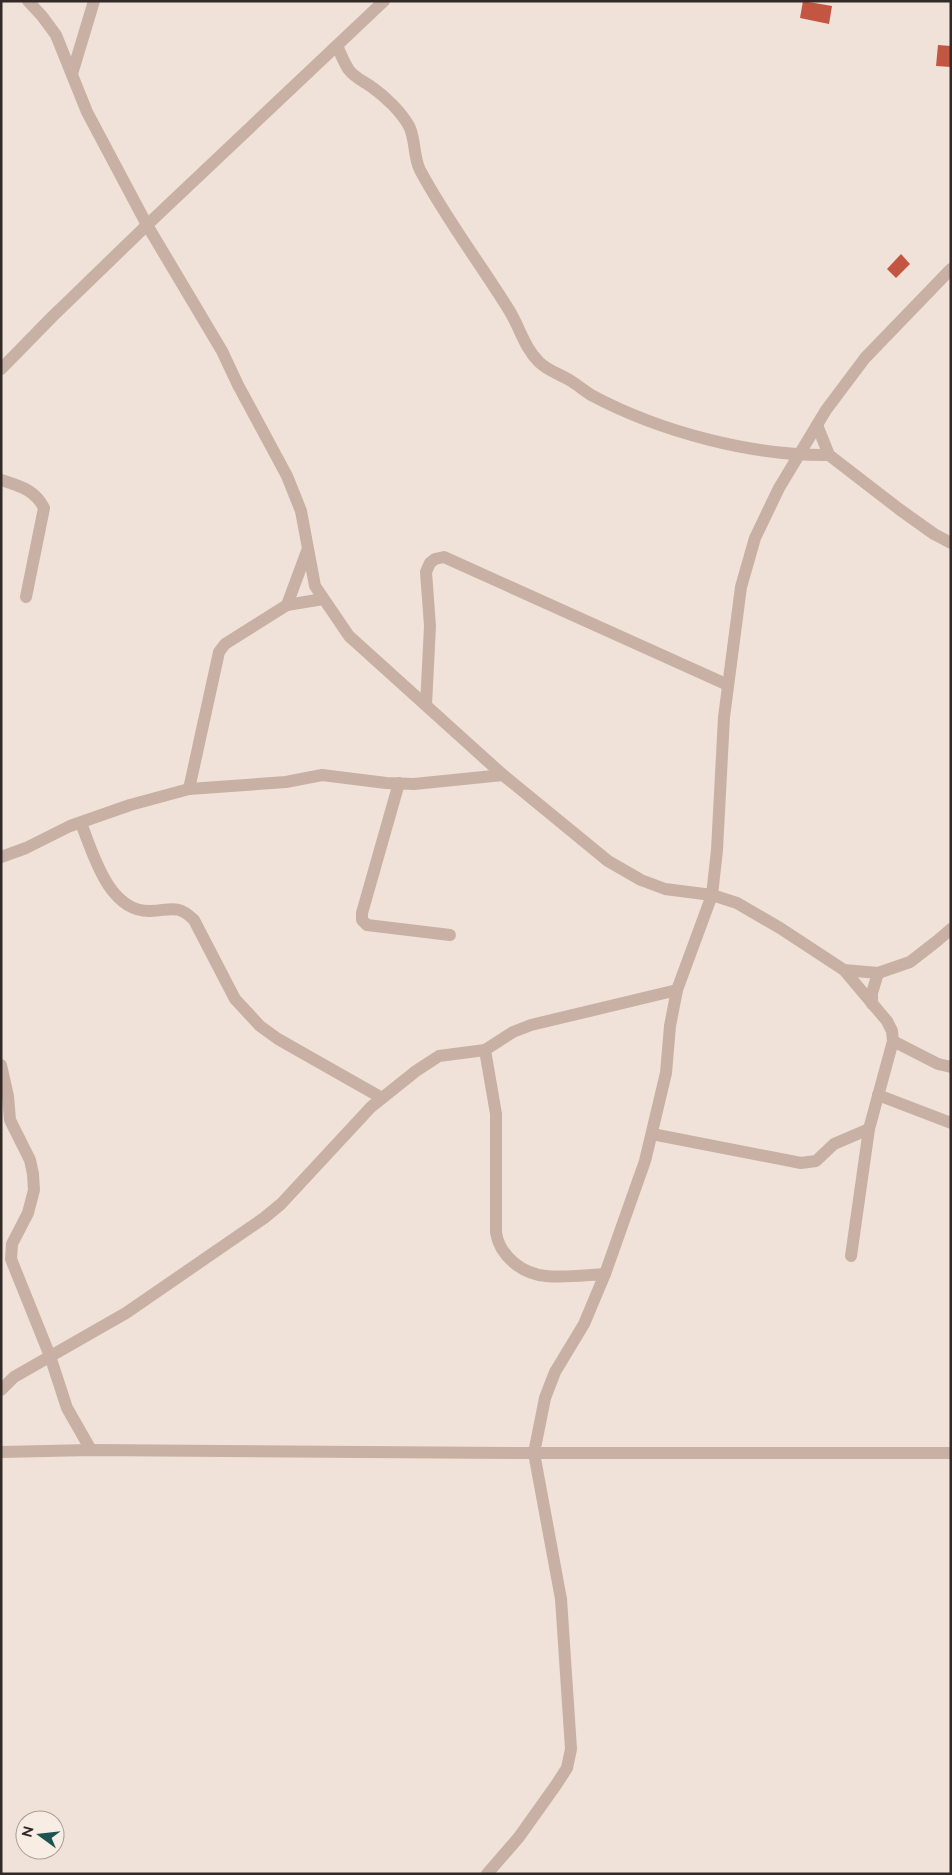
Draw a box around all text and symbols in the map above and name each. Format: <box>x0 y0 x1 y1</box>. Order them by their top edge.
north arrow <box>15 1810 65 1860</box>
text: N <box>18 1824 37 1839</box>

